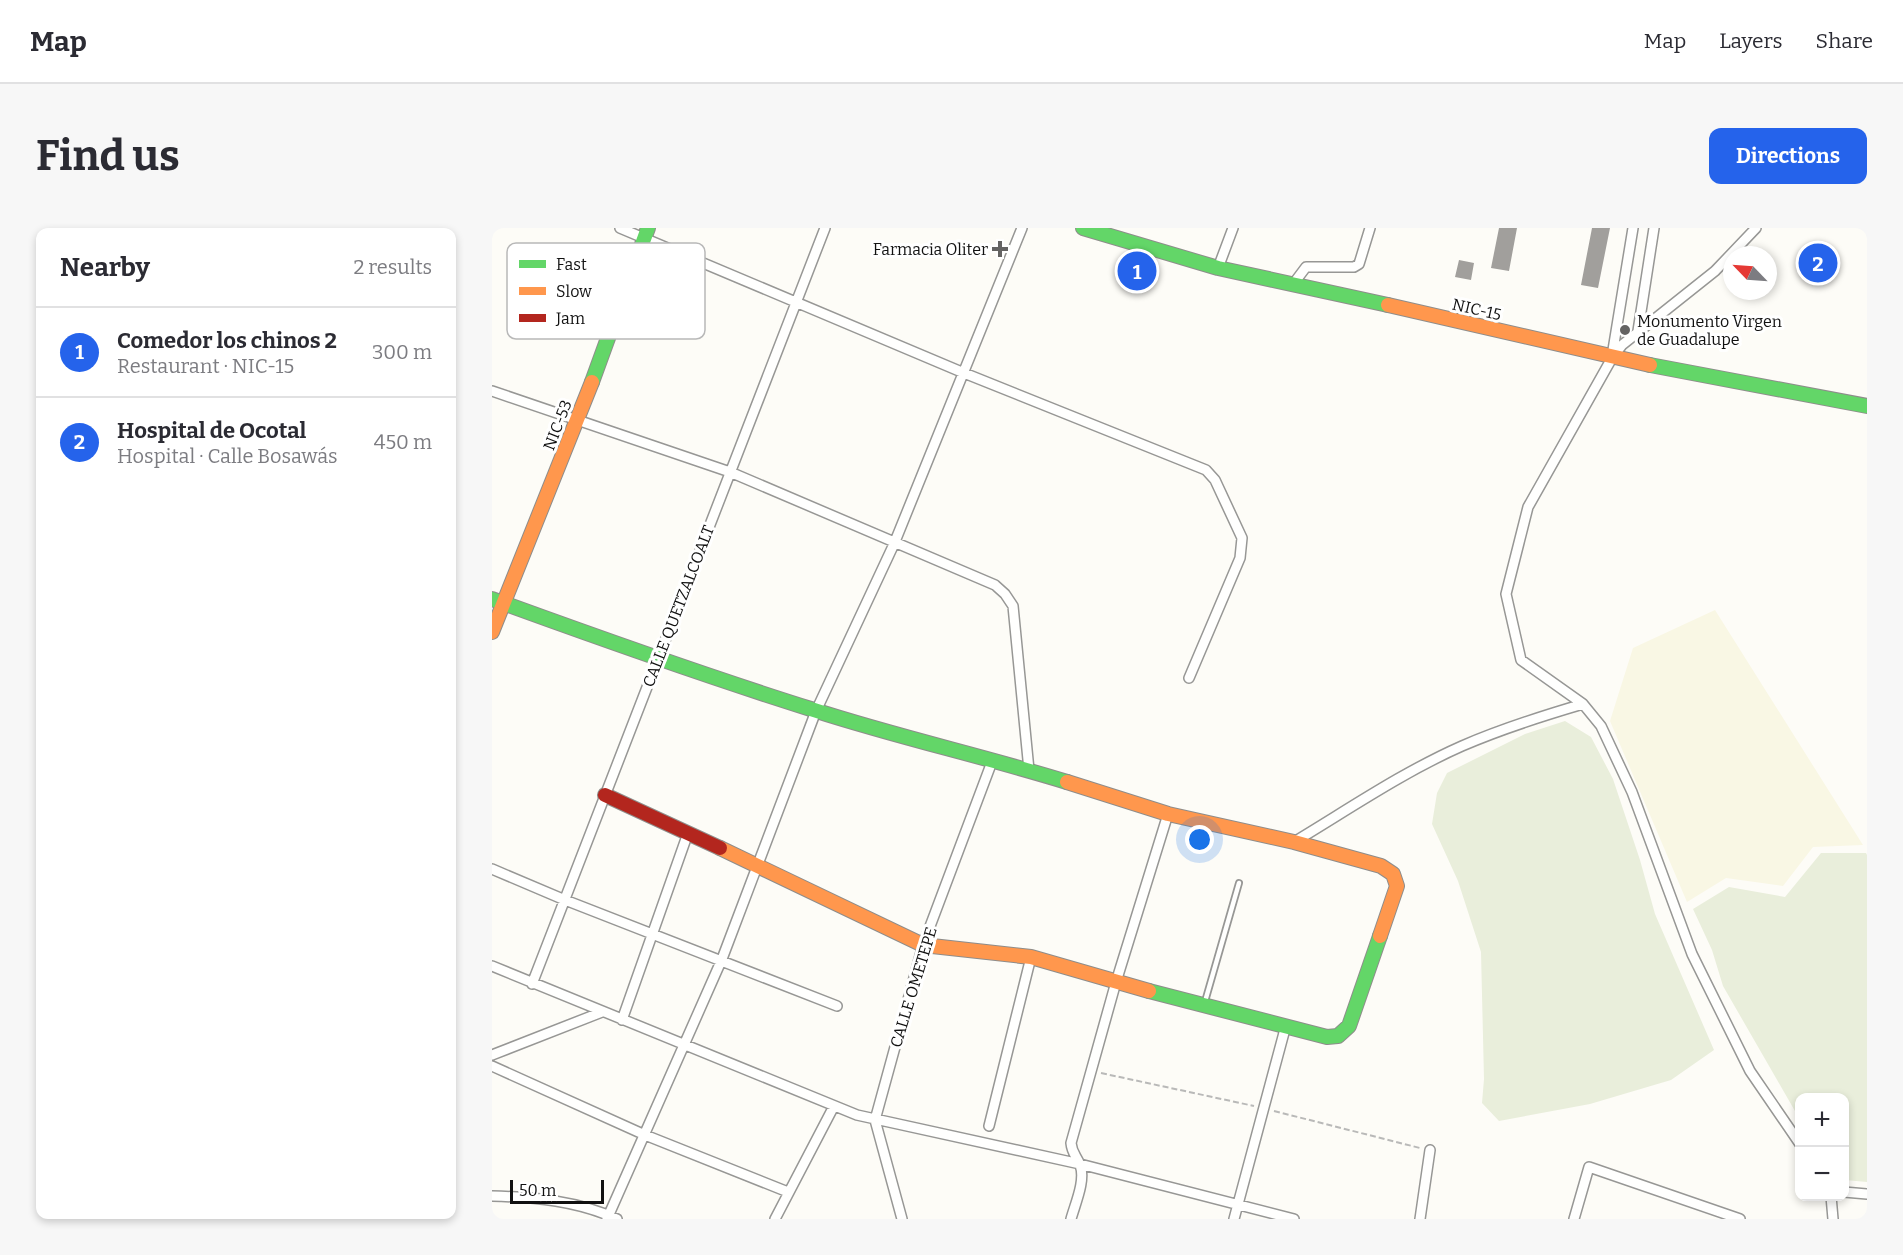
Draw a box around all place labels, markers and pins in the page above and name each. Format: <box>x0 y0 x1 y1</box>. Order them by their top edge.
place label: Farmacia Oliter <box>873 240 988 259</box>
pin: 2 <box>1798 240 1838 285</box>
marker: Farmacia Oliter <box>993 242 1007 256</box>
pin: 1 <box>1118 248 1156 294</box>
place label: Monumento Virgen de Guadalupe <box>1637 312 1782 349</box>
marker: Monumento Virgen de Guadalupe <box>1618 323 1632 337</box>

